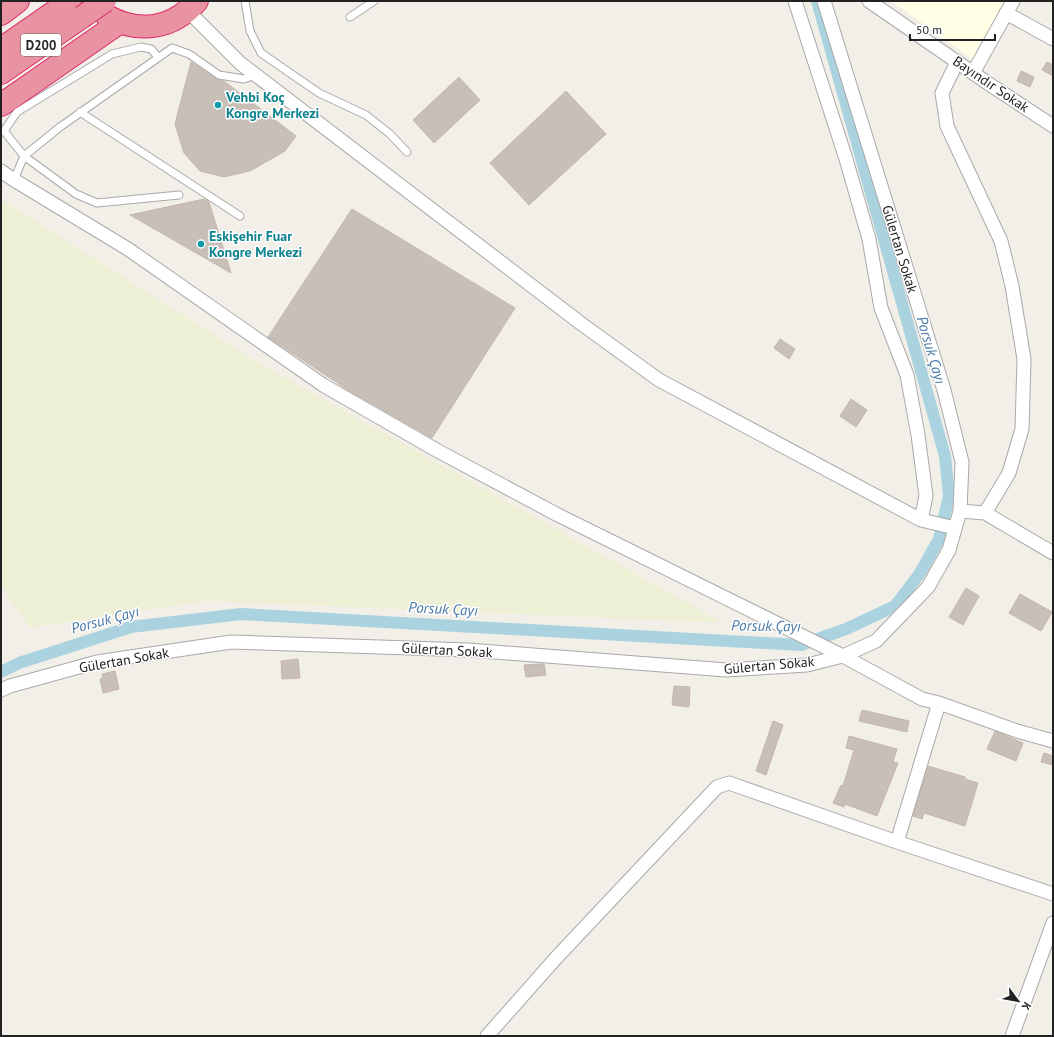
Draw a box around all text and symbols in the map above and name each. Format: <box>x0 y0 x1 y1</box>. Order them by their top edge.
scale bar <box>910 16 995 42</box>
text: 50 m <box>916 22 942 37</box>
road number: D200 <box>21 34 61 56</box>
street label: Bayındır Sokak <box>949 52 1033 116</box>
place label: Vehbi Koç Kongre Merkezi <box>225 88 320 122</box>
marker: Vehbi Koç Kongre Merkezi <box>213 100 223 110</box>
street label: Gülertan Sokak <box>878 203 922 295</box>
place label: Eskişehir Fuar Kongre Merkezi <box>209 227 303 261</box>
marker: Eskişehir Fuar Kongre Merkezi <box>196 239 206 249</box>
water label: Porsuk Çayı <box>913 314 950 386</box>
water label: Porsuk Çayı <box>408 597 478 620</box>
water label: Porsuk Çayı <box>69 601 141 638</box>
water label: Porsuk Çayı <box>731 615 801 636</box>
street label: Gülertan Sokak <box>401 639 493 661</box>
street label: Gülertan Sokak <box>78 643 171 677</box>
street label: Gülertan Sokak <box>723 652 815 678</box>
north arrow <box>998 981 1038 1021</box>
text: K <box>1019 1000 1034 1013</box>

